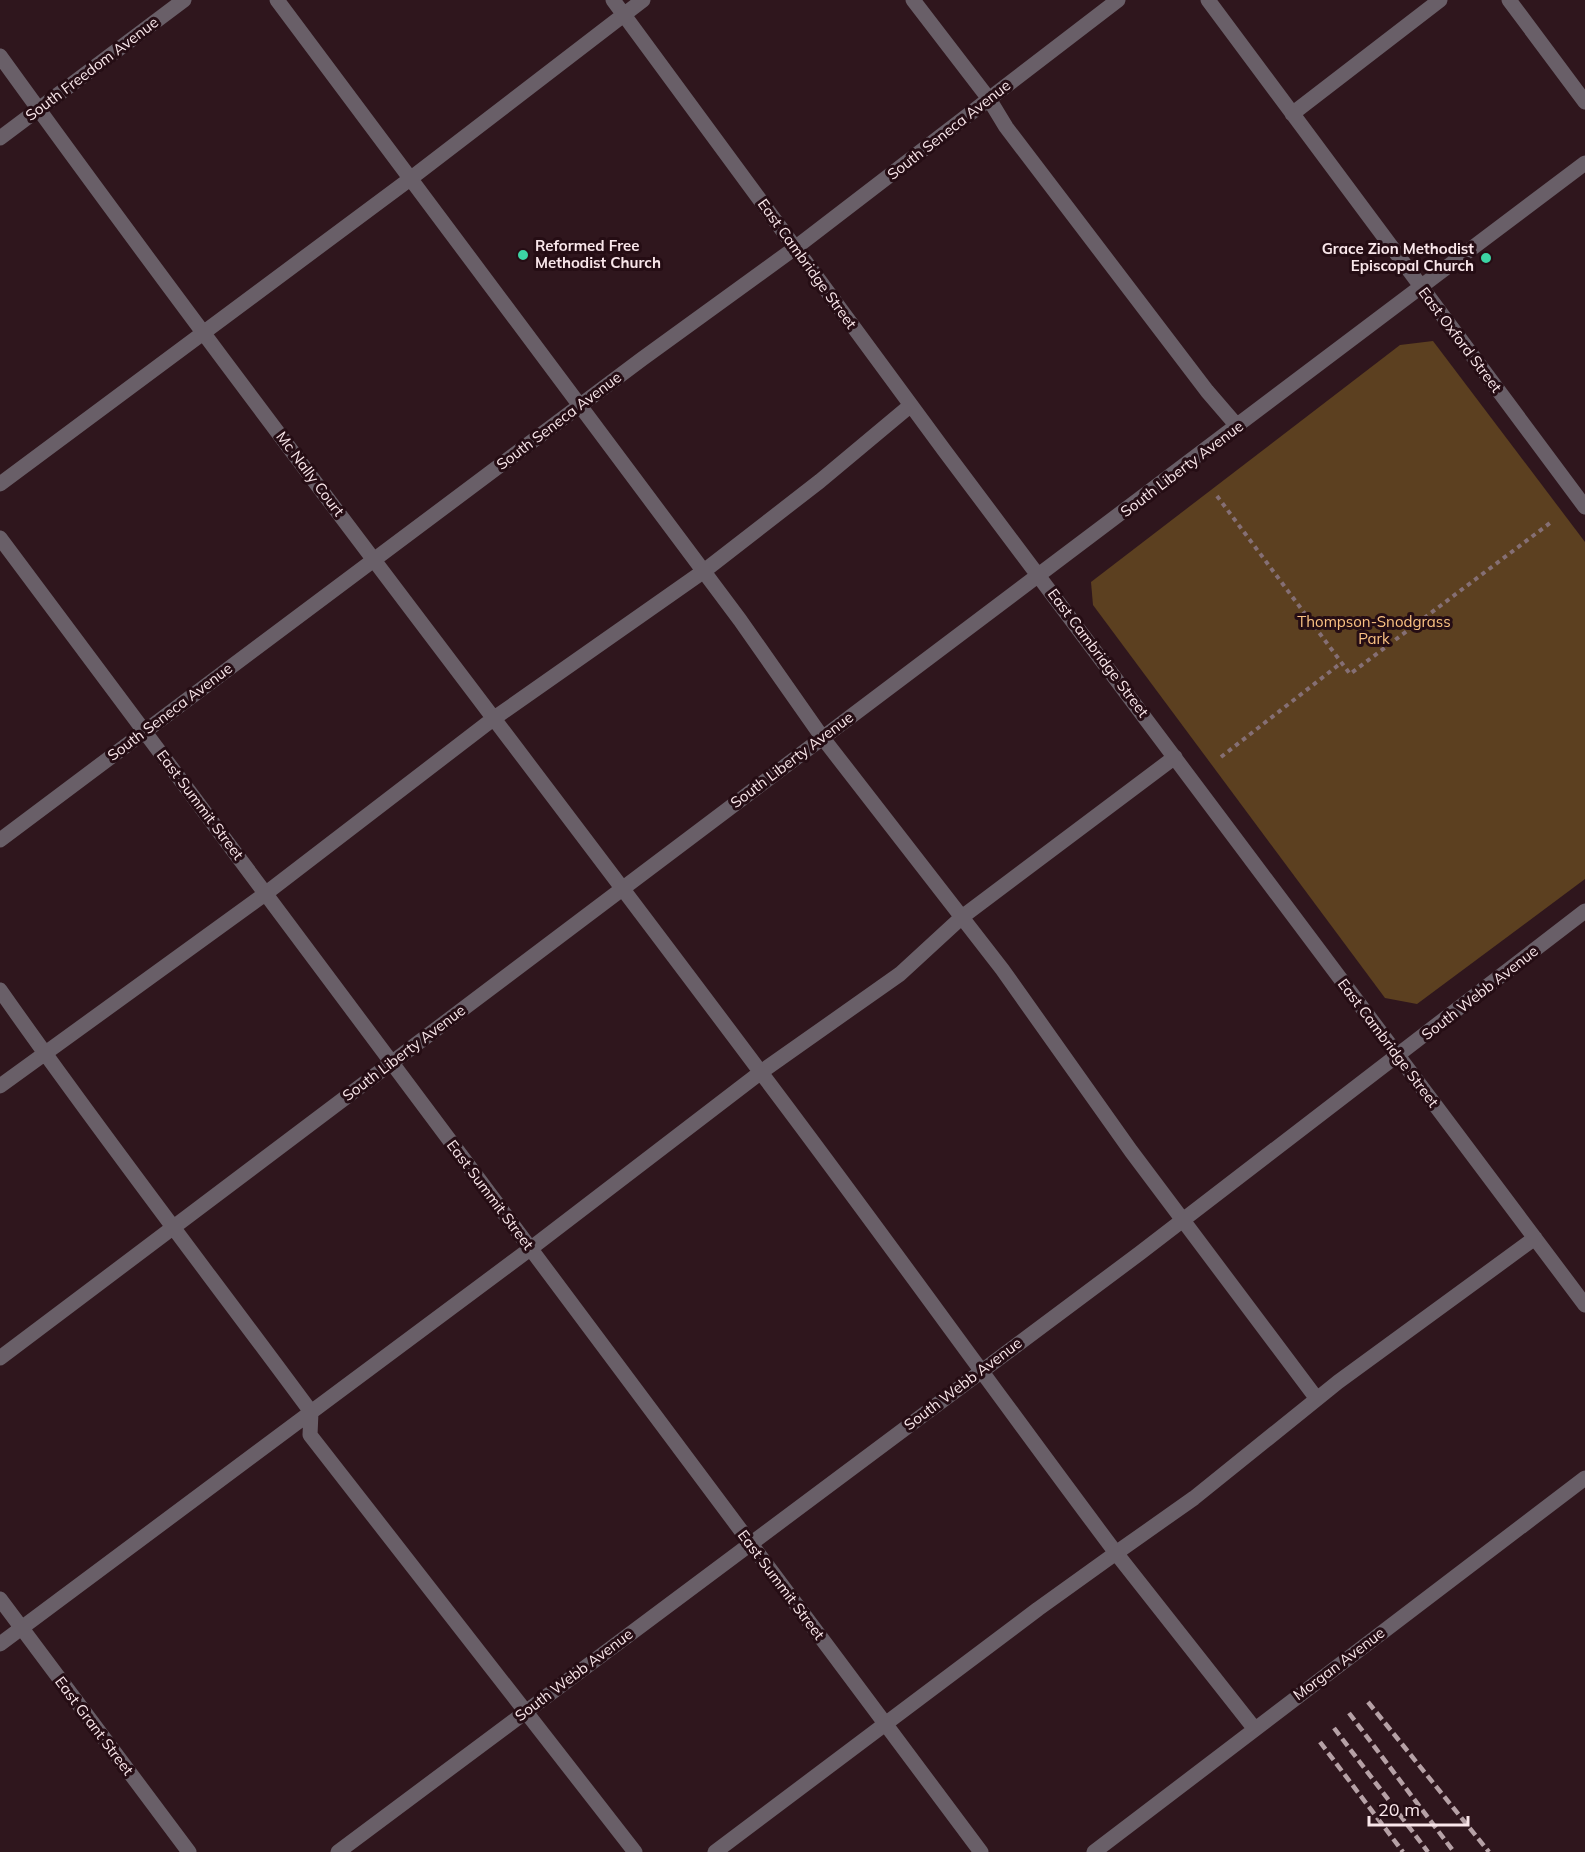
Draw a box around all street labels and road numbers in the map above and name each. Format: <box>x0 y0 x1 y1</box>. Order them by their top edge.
street label: South Freedom Avenue <box>22 12 162 125</box>
street label: South Seneca Avenue <box>883 75 1014 184</box>
street label: East Cambridge Street <box>754 195 861 332</box>
street label: East Oxford Street <box>1415 283 1506 396</box>
street label: South Seneca Avenue <box>492 367 625 474</box>
street label: South Liberty Avenue <box>1117 416 1247 521</box>
street label: Mc Nally Court <box>272 427 349 520</box>
street label: East Cambridge Street <box>1044 585 1153 721</box>
street label: South Seneca Avenue <box>103 658 236 765</box>
street label: South Liberty Avenue <box>727 707 857 812</box>
street label: East Summit Street <box>153 746 248 863</box>
street label: South Webb Avenue <box>1418 941 1542 1044</box>
street label: East Cambridge Street <box>1334 975 1443 1111</box>
street label: South Liberty Avenue <box>339 1000 469 1105</box>
street label: East Summit Street <box>443 1136 538 1253</box>
street label: South Webb Avenue <box>900 1333 1025 1434</box>
street label: East Summit Street <box>734 1526 829 1643</box>
street label: Morgan Avenue <box>1289 1623 1388 1704</box>
street label: South Webb Avenue <box>511 1624 636 1725</box>
street label: East Grant Street <box>51 1672 138 1779</box>

